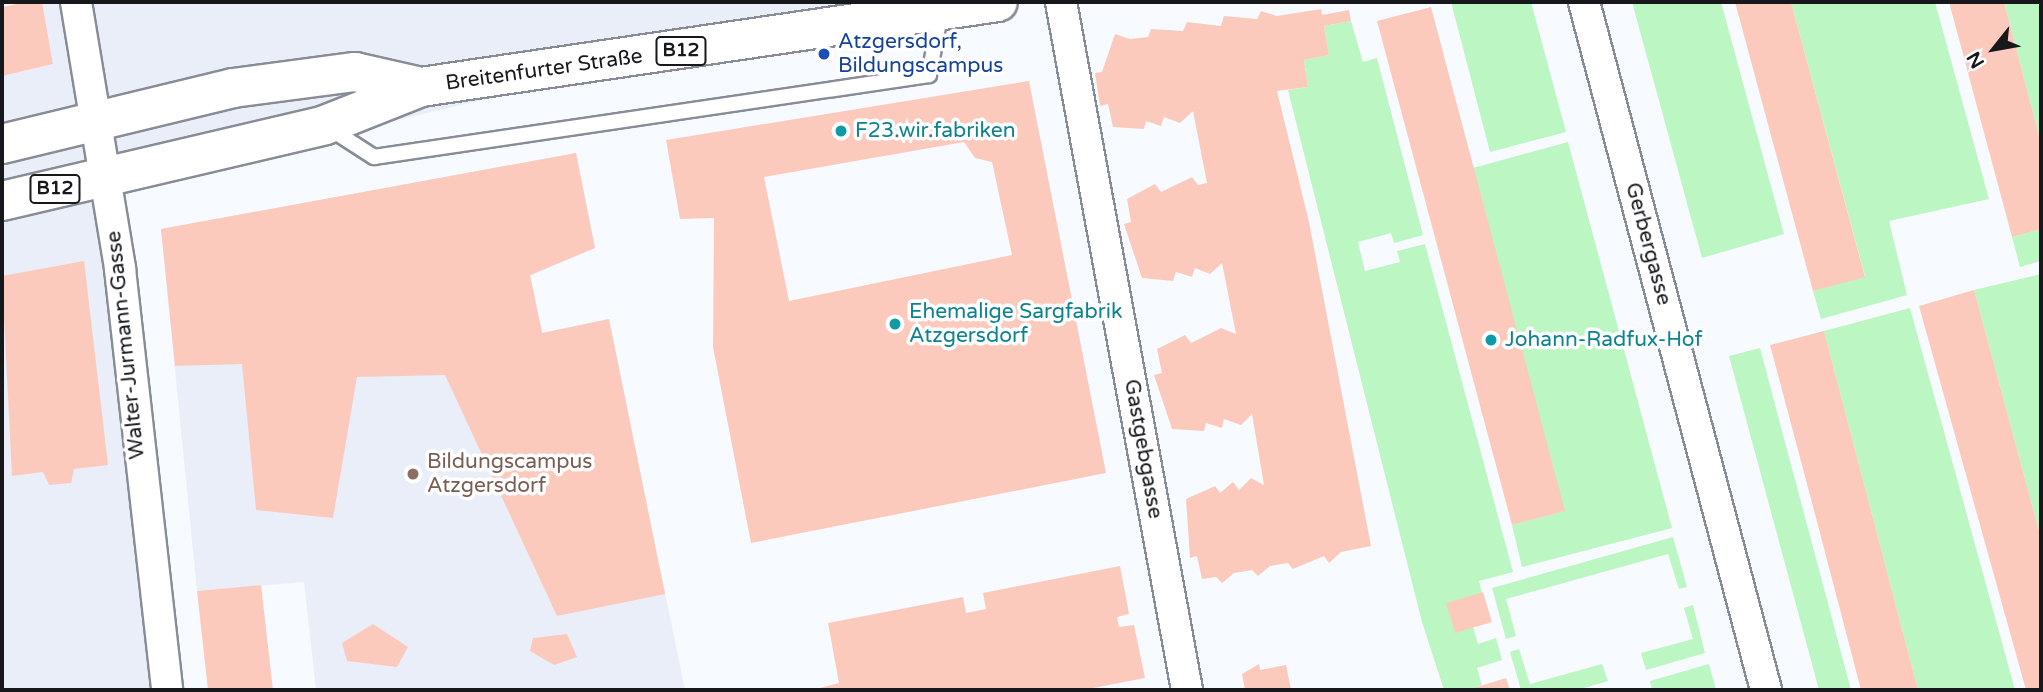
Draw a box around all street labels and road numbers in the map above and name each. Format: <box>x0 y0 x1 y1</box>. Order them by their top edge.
road number: B12 <box>655 36 707 66</box>
street label: Breitenfurter Straße <box>444 44 644 96</box>
road number: B12 <box>29 174 81 204</box>
street label: Gerbergasse <box>1620 180 1676 308</box>
street label: Walter-Jurmann-Gasse <box>101 230 151 460</box>
street label: Gastgebgasse <box>1118 377 1168 521</box>

